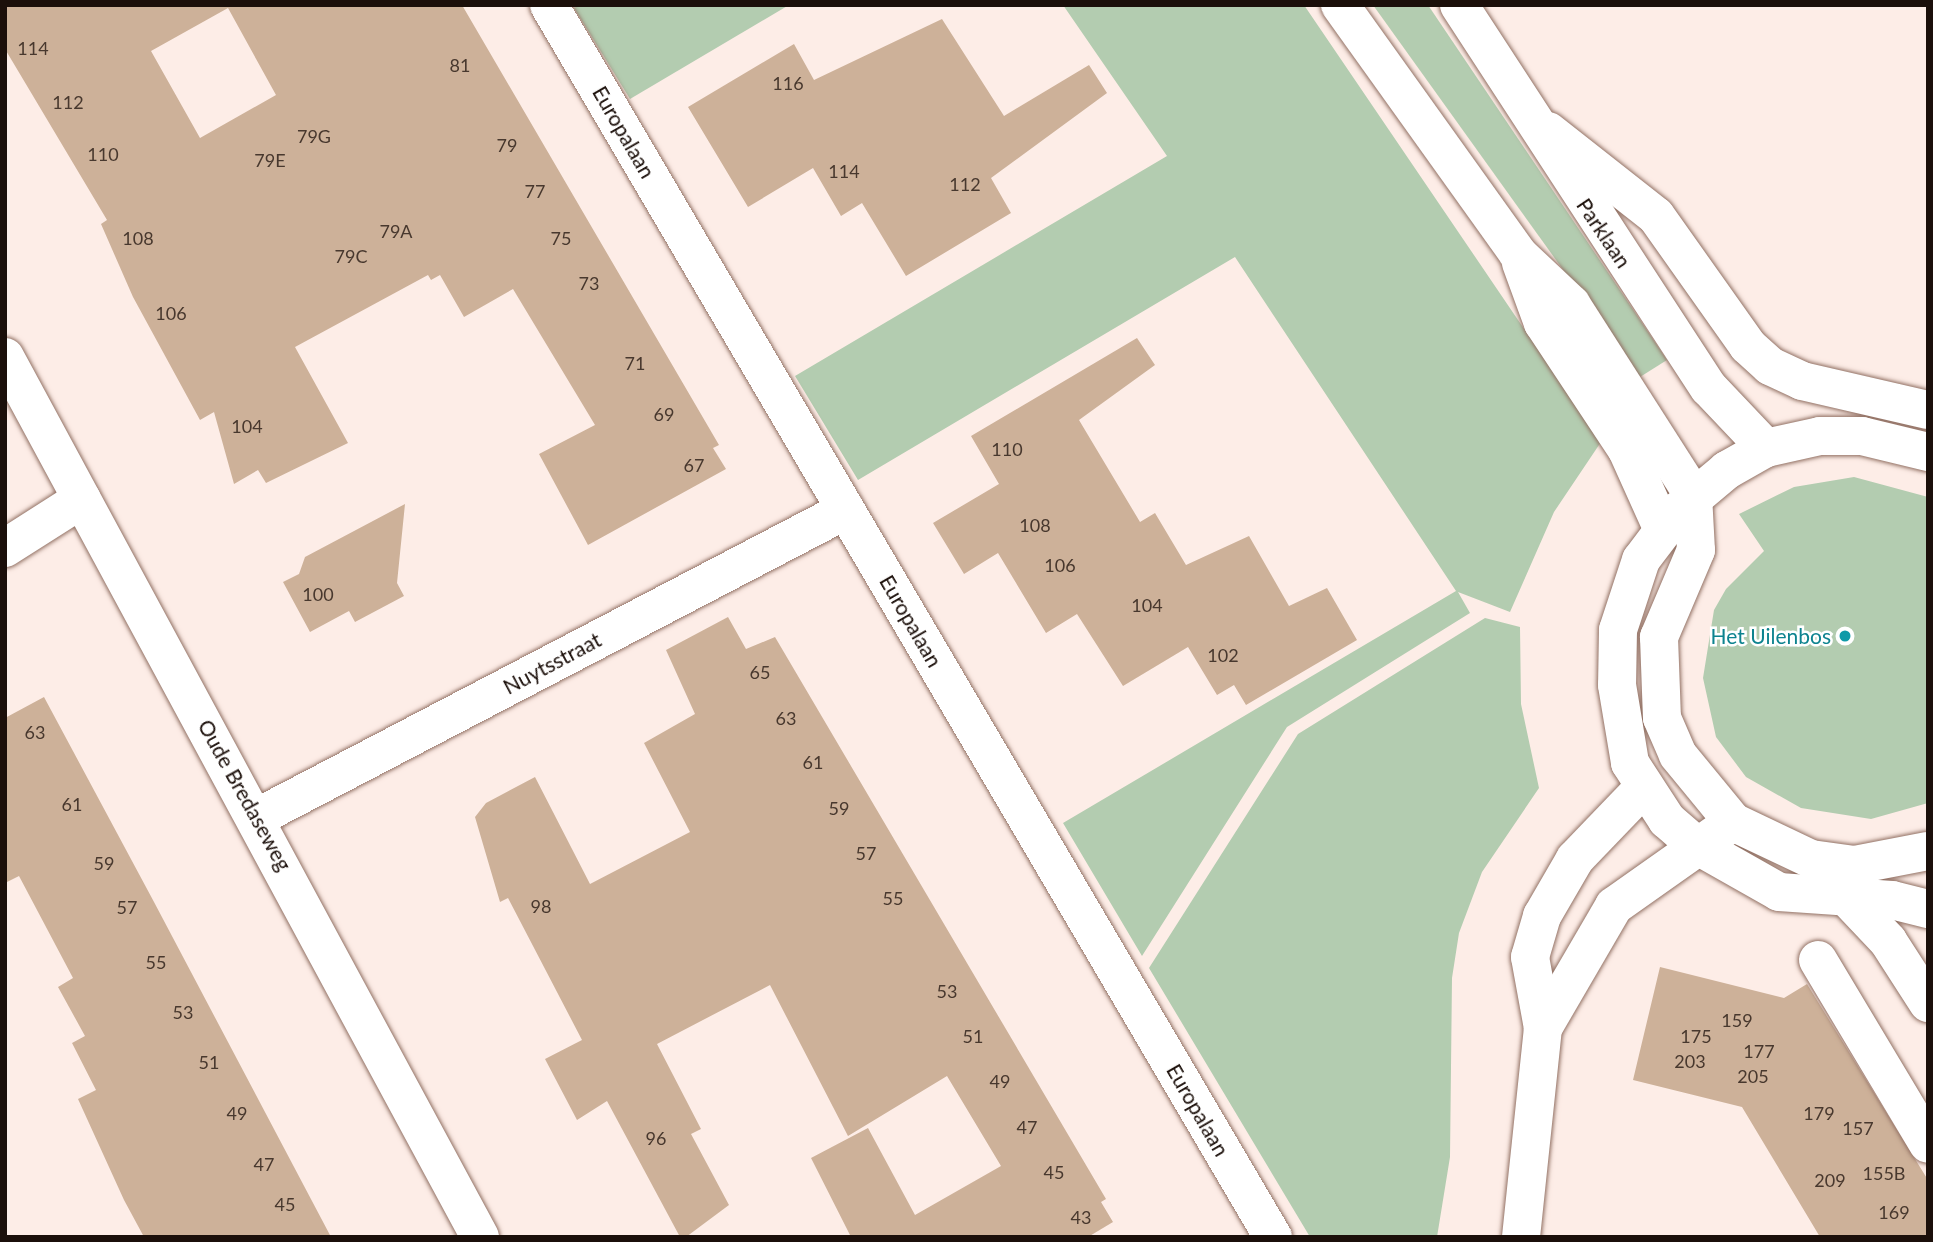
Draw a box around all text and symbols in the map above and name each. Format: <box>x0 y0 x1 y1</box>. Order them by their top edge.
house number: 114 <box>17 37 49 59</box>
house number: 81 <box>450 54 470 76</box>
house number: 116 <box>772 72 804 94</box>
street label: Europalaan <box>588 81 660 183</box>
house number: 112 <box>52 91 84 113</box>
house number: 79G <box>297 125 331 147</box>
house number: 79 <box>497 134 517 156</box>
house number: 110 <box>87 143 119 165</box>
house number: 79E <box>254 149 286 171</box>
house number: 114 <box>828 160 860 182</box>
house number: 112 <box>949 173 981 195</box>
house number: 77 <box>525 180 545 202</box>
street label: Parklaan <box>1572 193 1636 273</box>
house number: 79A <box>379 220 413 242</box>
house number: 108 <box>122 227 154 249</box>
house number: 75 <box>551 227 571 249</box>
house number: 79C <box>335 245 367 267</box>
house number: 73 <box>579 272 599 294</box>
house number: 106 <box>155 302 187 324</box>
house number: 71 <box>625 352 645 374</box>
house number: 69 <box>654 403 674 425</box>
house number: 104 <box>231 415 263 437</box>
house number: 110 <box>991 438 1023 460</box>
house number: 67 <box>684 454 704 476</box>
house number: 108 <box>1019 514 1051 536</box>
house number: 106 <box>1044 554 1076 576</box>
street label: Europalaan <box>875 570 947 672</box>
house number: 100 <box>302 583 334 605</box>
house number: 104 <box>1131 594 1163 616</box>
place label: Het Uilenbos <box>1711 623 1831 649</box>
street label: Nuytsstraat <box>499 627 605 699</box>
marker: Het Uilenbos <box>1837 628 1853 644</box>
house number: 102 <box>1207 644 1239 666</box>
house number: 65 <box>750 661 770 683</box>
house number: 63 <box>776 707 796 729</box>
street label: Oude Bredaseweg <box>193 715 297 875</box>
house number: 63 <box>25 721 45 743</box>
house number: 61 <box>803 751 823 773</box>
house number: 61 <box>62 793 82 815</box>
house number: 59 <box>829 797 849 819</box>
house number: 57 <box>856 842 876 864</box>
house number: 59 <box>94 852 114 874</box>
house number: 55 <box>883 887 903 909</box>
house number: 98 <box>531 895 551 917</box>
house number: 57 <box>117 896 137 918</box>
house number: 55 <box>146 951 166 973</box>
house number: 53 <box>937 980 957 1002</box>
house number: 53 <box>173 1001 193 1023</box>
house number: 159 <box>1721 1009 1753 1031</box>
house number: 51 <box>963 1025 983 1047</box>
house number: 175 <box>1680 1025 1712 1047</box>
house number: 177 <box>1743 1040 1775 1062</box>
house number: 203 <box>1674 1050 1706 1072</box>
house number: 51 <box>199 1051 219 1073</box>
street label: Europalaan <box>1162 1059 1234 1161</box>
house number: 205 <box>1737 1065 1769 1087</box>
house number: 49 <box>990 1070 1010 1092</box>
house number: 49 <box>227 1102 247 1124</box>
house number: 179 <box>1803 1102 1835 1124</box>
house number: 47 <box>1017 1116 1037 1138</box>
house number: 157 <box>1842 1117 1874 1139</box>
house number: 96 <box>646 1127 666 1149</box>
house number: 47 <box>254 1153 274 1175</box>
house number: 45 <box>1044 1161 1064 1183</box>
house number: 155B <box>1863 1162 1905 1184</box>
house number: 209 <box>1814 1169 1846 1191</box>
house number: 45 <box>275 1193 295 1215</box>
house number: 169 <box>1878 1201 1910 1223</box>
house number: 43 <box>1071 1206 1091 1228</box>

